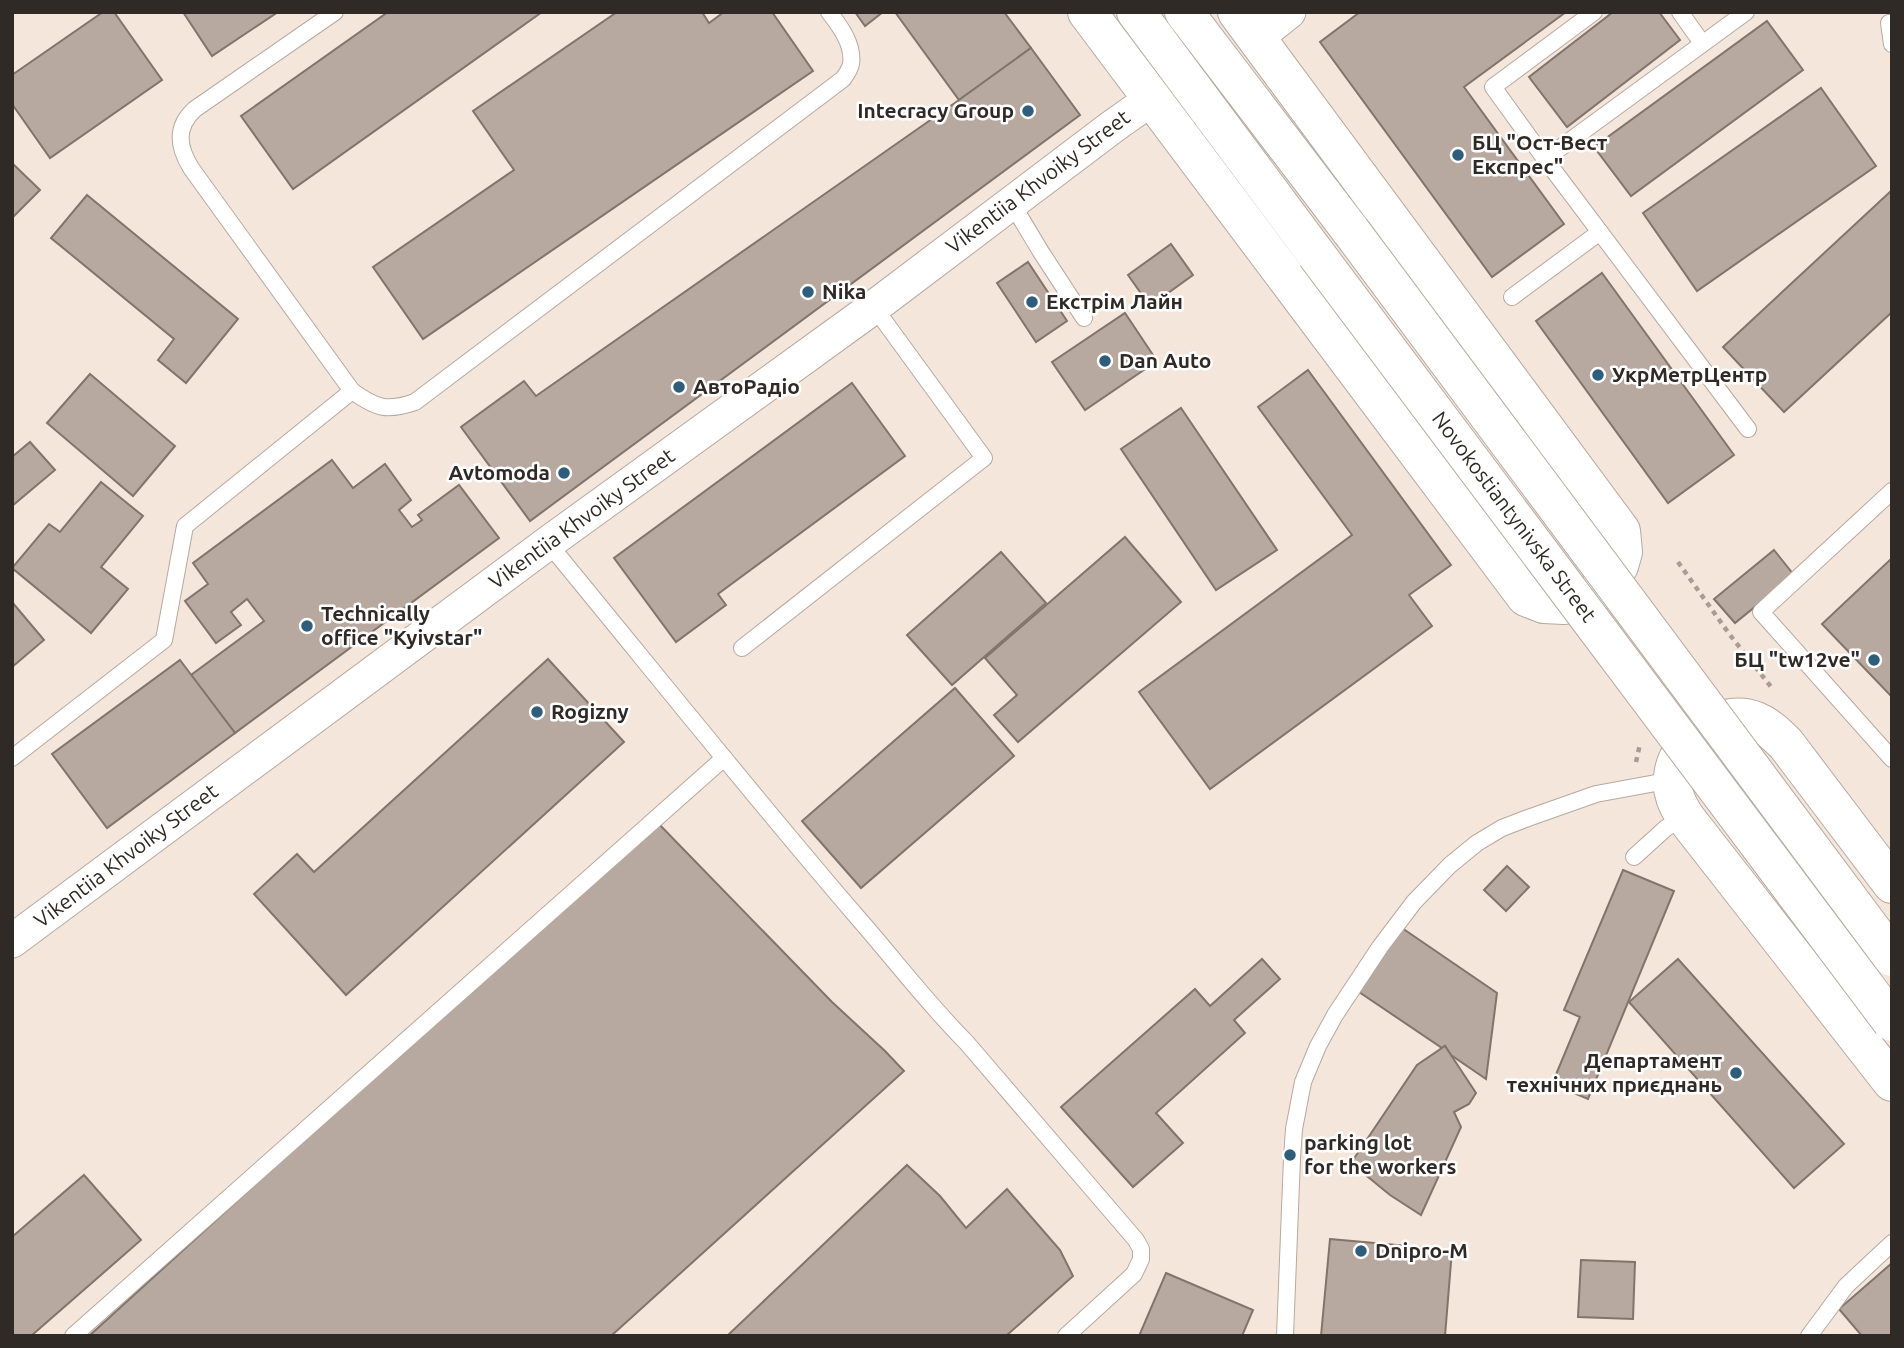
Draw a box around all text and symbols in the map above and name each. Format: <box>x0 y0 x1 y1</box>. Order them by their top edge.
place label: Intecracy Group <box>857 98 1014 122</box>
marker: Intecracy Group <box>1020 103 1036 119</box>
street label: Vikentiia Khvoiky Street <box>941 104 1134 258</box>
place label: БЦ "Ост-Вест Експрес" <box>1472 130 1608 178</box>
marker: БЦ "Ост-Вест Експрес" <box>1450 147 1466 163</box>
place label: Nika <box>822 279 867 303</box>
marker: Nika <box>800 284 816 300</box>
place label: Екстрім Лайн <box>1046 289 1183 313</box>
marker: Екстрім Лайн <box>1024 294 1040 310</box>
place label: Dan Auto <box>1119 348 1211 372</box>
marker: Dan Auto <box>1097 353 1113 369</box>
place label: УкрМетрЦентр <box>1612 362 1767 386</box>
marker: УкрМетрЦентр <box>1590 367 1606 383</box>
place label: АвтоРадіо <box>693 374 800 398</box>
marker: АвтоРадіо <box>671 379 687 395</box>
street label: Novokostiantynivska Street <box>1428 407 1602 626</box>
street label: Vikentiia Khvoiky Street <box>484 443 679 594</box>
place label: Avtomoda <box>449 460 550 484</box>
marker: Avtomoda <box>556 465 572 481</box>
place label: Technically office "Kyivstar" <box>321 601 482 649</box>
marker: Technically office "Kyivstar" <box>299 618 315 634</box>
place label: БЦ "tw12ve" <box>1734 647 1860 671</box>
marker: БЦ "tw12ve" <box>1866 652 1882 668</box>
place label: Rogizny <box>551 699 629 723</box>
marker: Rogizny <box>529 704 545 720</box>
street label: Vikentiia Khvoiky Street <box>29 778 222 932</box>
place label: Департамент технічних приєднань <box>1506 1048 1722 1096</box>
marker: Департамент технічних приєднань <box>1728 1065 1744 1081</box>
place label: parking lot for the workers <box>1304 1130 1457 1178</box>
marker: parking lot for the workers <box>1282 1147 1298 1163</box>
place label: Dnipro-M <box>1375 1238 1468 1262</box>
marker: Dnipro-M <box>1353 1243 1369 1259</box>

